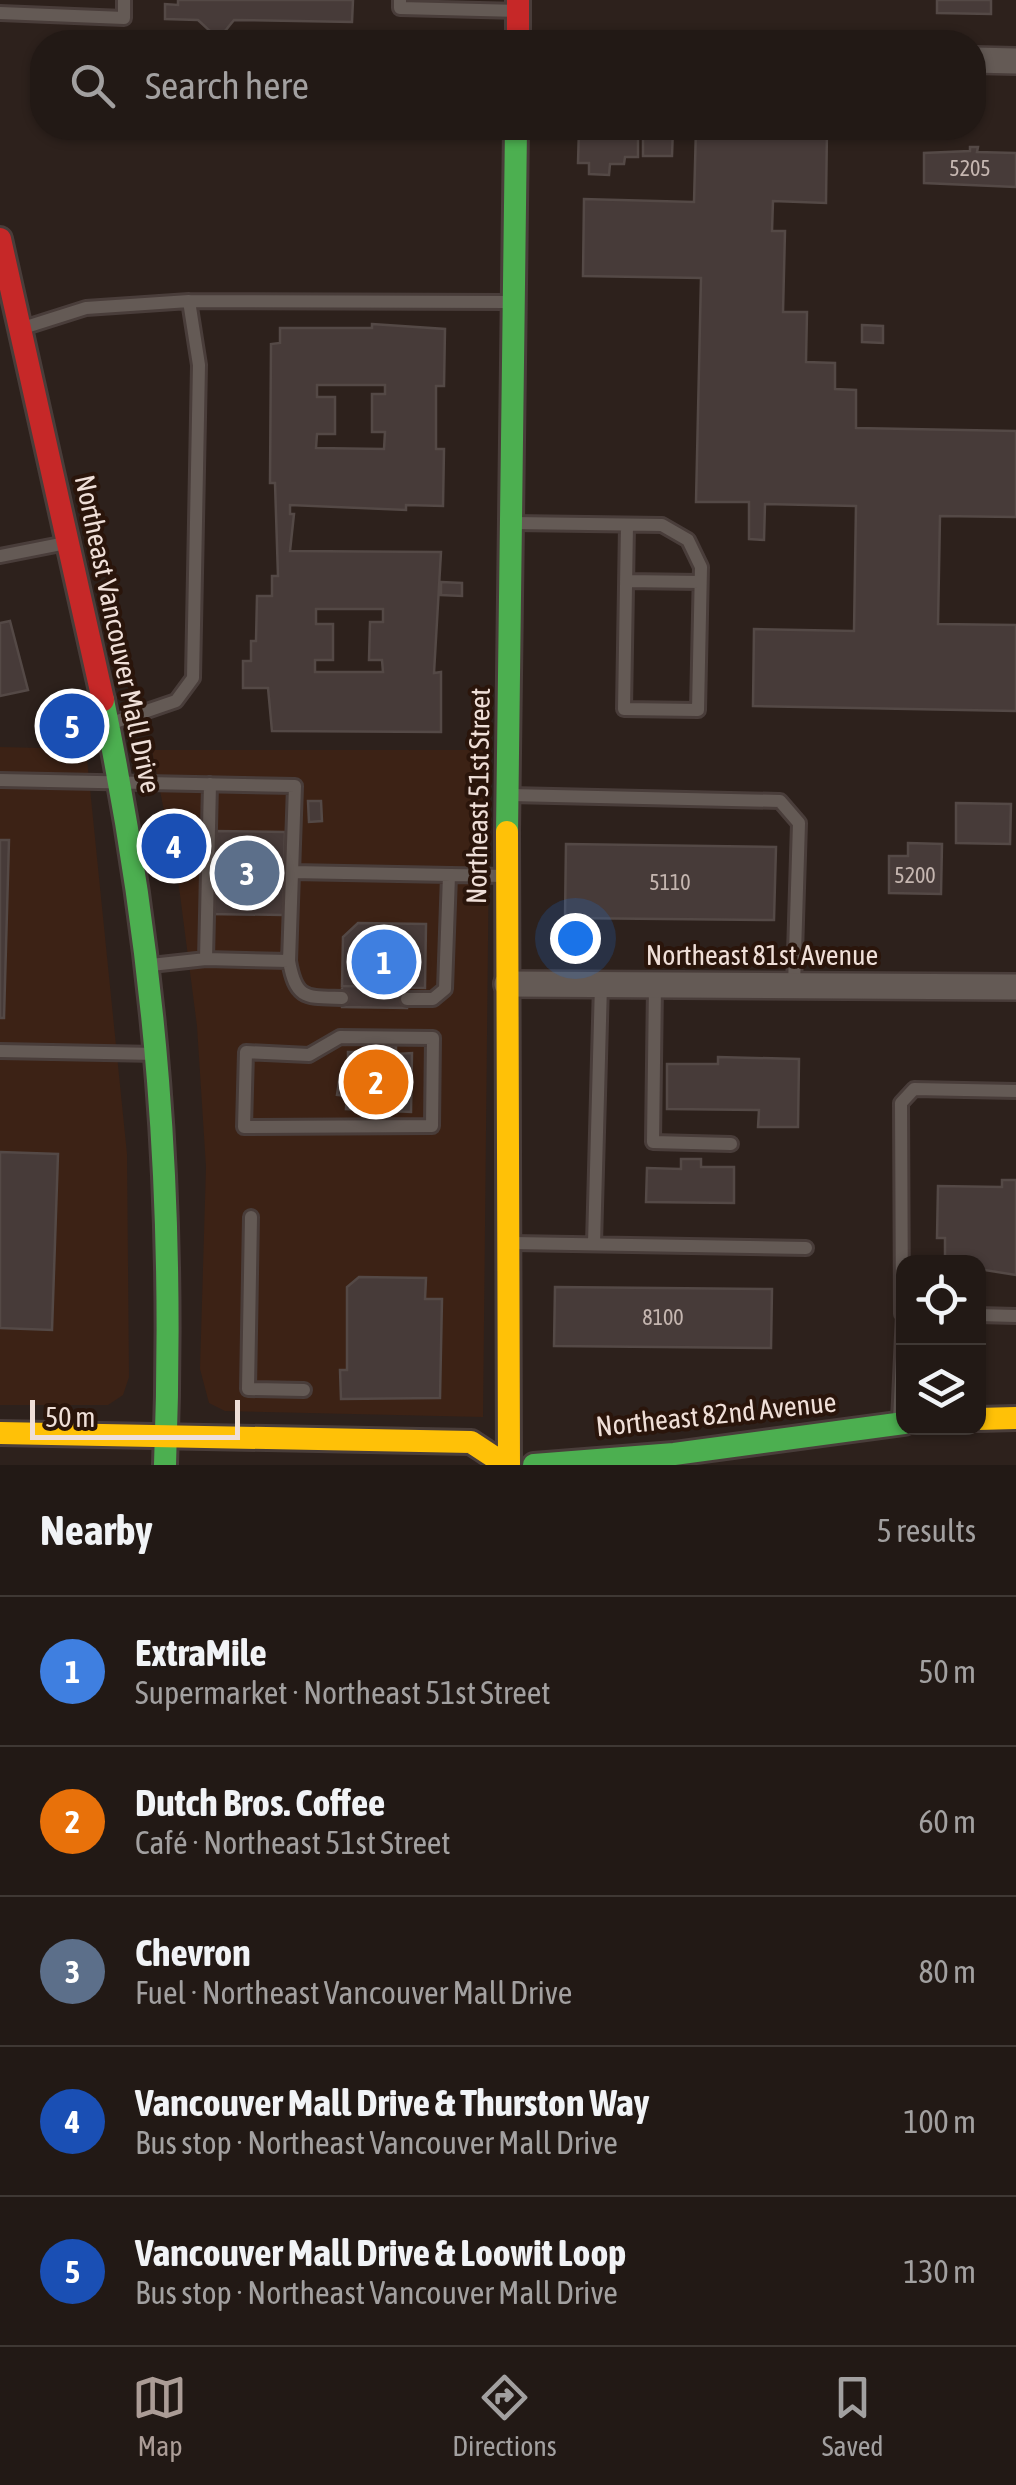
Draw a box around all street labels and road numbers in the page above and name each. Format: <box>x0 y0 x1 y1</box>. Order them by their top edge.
street label: Northeast Vancouver Mall Drive <box>69 472 167 796</box>
street label: Northeast 51st Street <box>460 688 496 904</box>
street label: Northeast 81st Avenue <box>646 939 878 971</box>
street label: Northeast 82nd Avenue <box>594 1385 838 1443</box>

